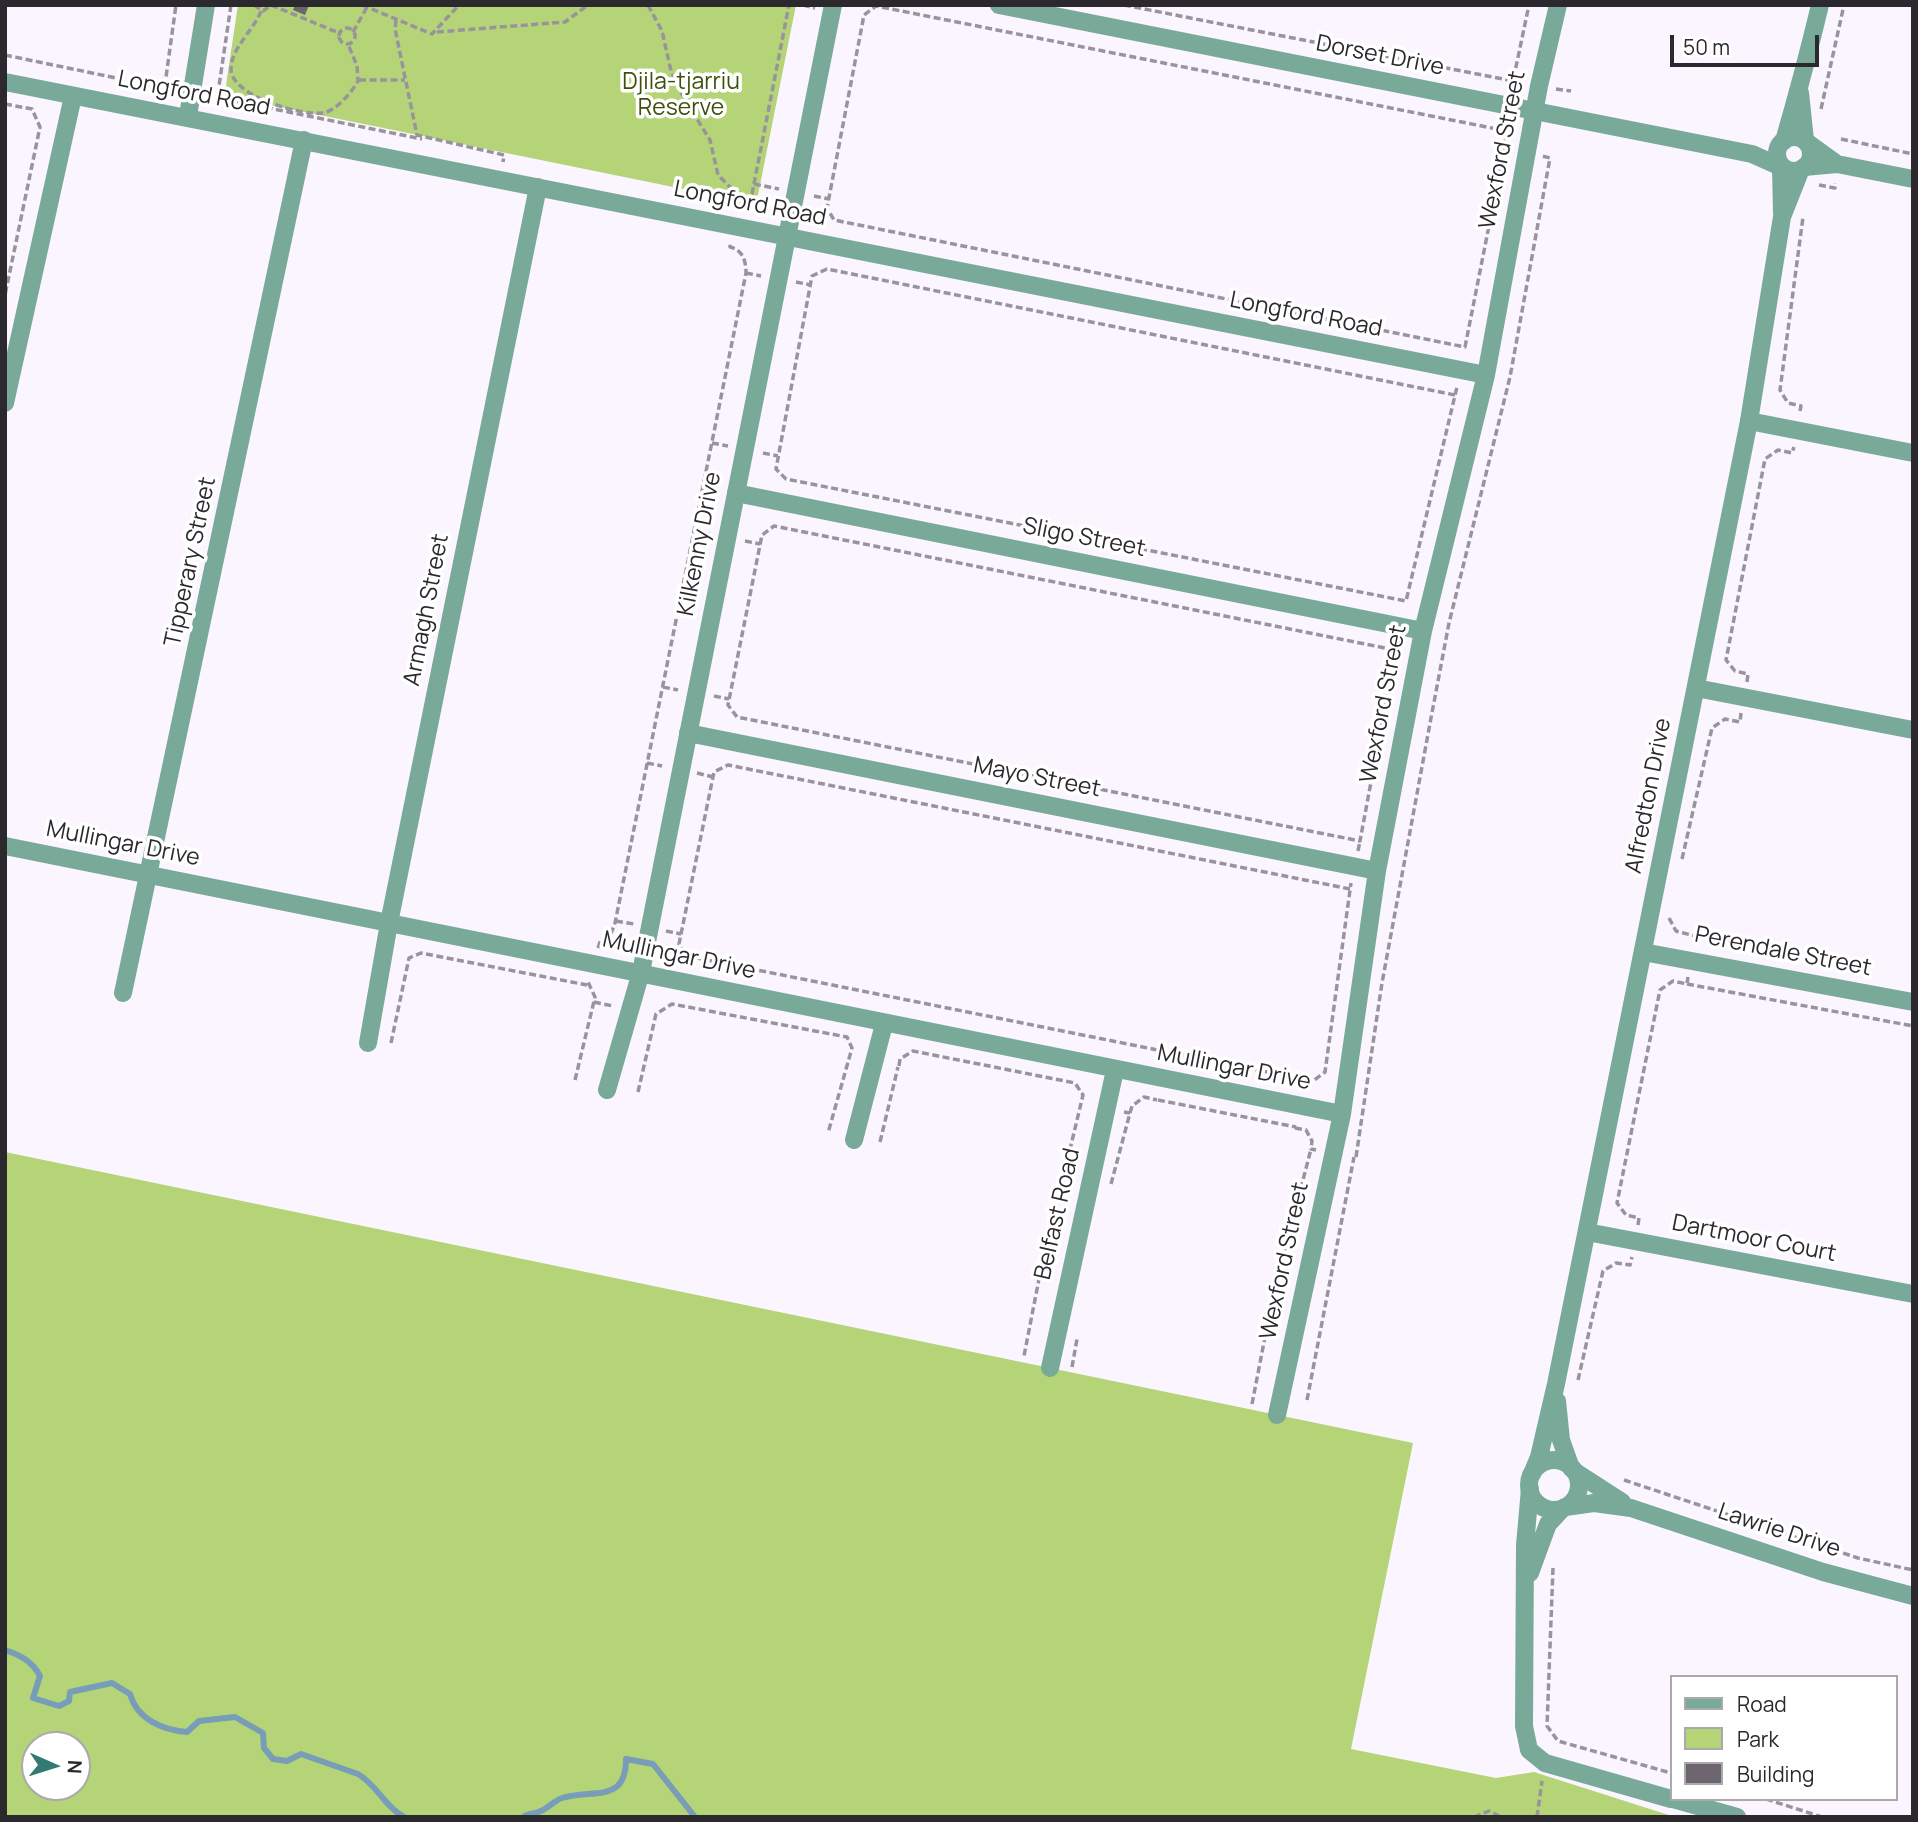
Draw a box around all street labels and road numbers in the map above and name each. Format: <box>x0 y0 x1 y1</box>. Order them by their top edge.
street label: Dorset Drive <box>1314 30 1446 82</box>
street label: Longford Road <box>115 66 273 122</box>
street label: Wexford Street <box>1474 69 1532 231</box>
street label: Longford Road <box>671 176 829 232</box>
street label: Longford Road <box>1227 287 1385 343</box>
street label: Kilkenny Drive <box>673 470 727 618</box>
street label: Tipperary Street <box>160 475 222 649</box>
street label: Sligo Street <box>1020 513 1148 563</box>
street label: Armagh Street <box>399 532 455 688</box>
street label: Wexford Street <box>1355 623 1413 785</box>
street label: Alfredton Drive <box>1620 716 1678 876</box>
street label: Mayo Street <box>971 752 1103 804</box>
street label: Mullingar Drive <box>44 816 202 872</box>
street label: Perendale Street <box>1692 921 1874 983</box>
street label: Mullingar Drive <box>600 926 758 986</box>
street label: Mullingar Drive <box>1155 1040 1313 1096</box>
street label: Belfast Road <box>1029 1146 1087 1282</box>
street label: Wexford Street <box>1255 1180 1315 1342</box>
street label: Dartmoor Court <box>1670 1210 1838 1268</box>
street label: Lawrie Drive <box>1714 1498 1844 1564</box>

